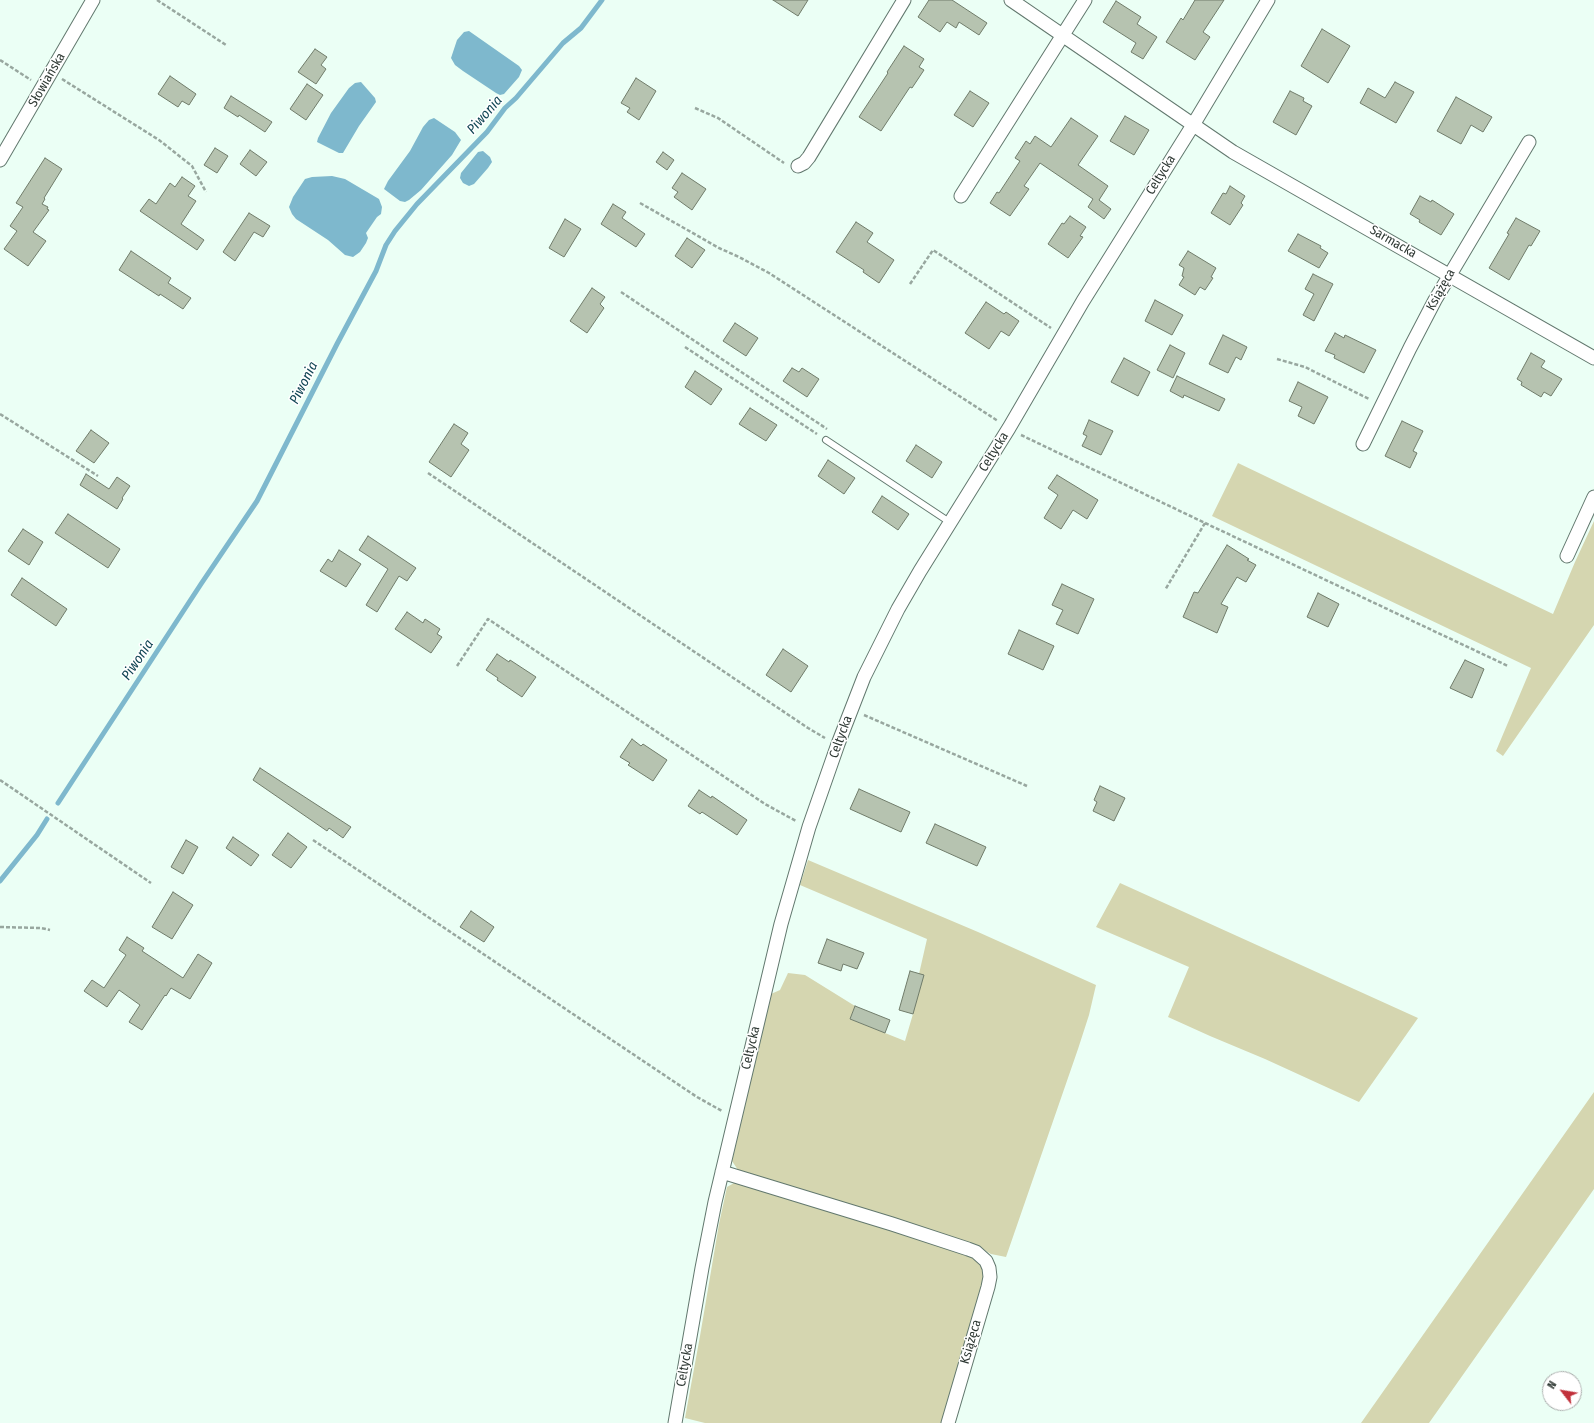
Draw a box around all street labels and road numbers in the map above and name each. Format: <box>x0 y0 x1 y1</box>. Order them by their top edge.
street label: Słowiańska <box>25 50 69 110</box>
street label: Celtycka <box>1143 152 1179 198</box>
street label: Sarmacka <box>1367 222 1419 262</box>
street label: Książęca <box>1423 266 1459 314</box>
street label: Celtycka <box>976 429 1012 475</box>
street label: Celtycka <box>826 714 856 760</box>
street label: Celtycka <box>738 1025 764 1071</box>
street label: Książęca <box>957 1318 985 1366</box>
street label: Celtycka <box>674 1342 696 1388</box>

